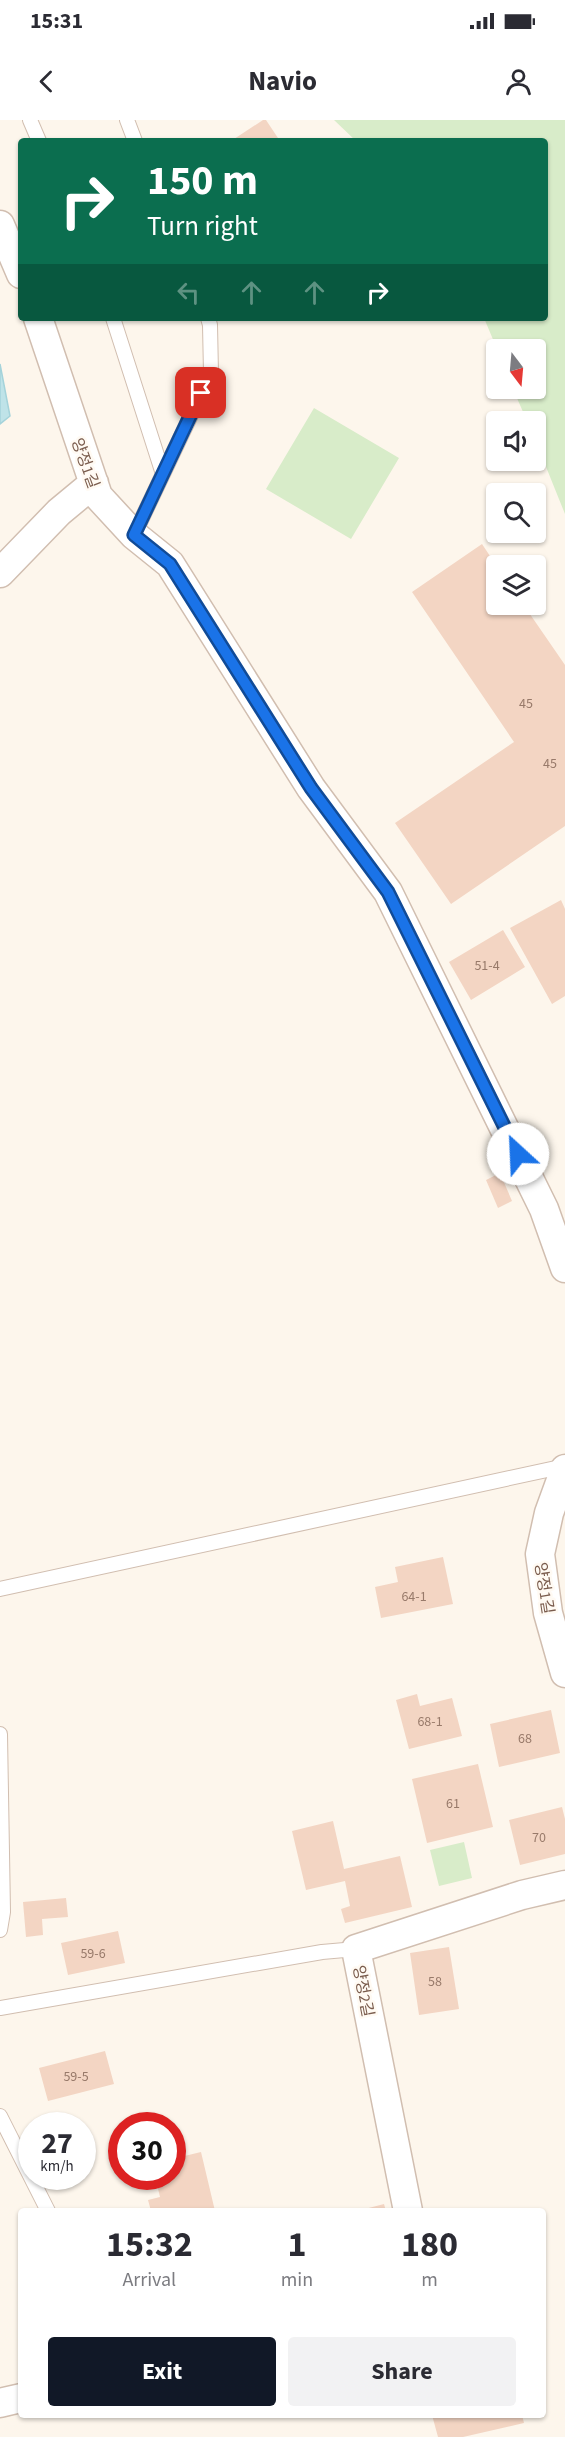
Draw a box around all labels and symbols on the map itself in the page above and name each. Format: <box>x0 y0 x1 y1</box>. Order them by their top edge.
north arrow <box>486 339 546 399</box>
pin <box>175 367 226 418</box>
street label: 양정1길 <box>66 435 104 492</box>
house number: 45 <box>519 694 533 714</box>
house number: 45 <box>543 754 557 774</box>
house number: 51-4 <box>474 956 500 976</box>
position arrow <box>486 1122 550 1186</box>
street label: 양정1길 <box>529 1561 559 1616</box>
house number: 64-1 <box>401 1587 427 1607</box>
house number: 68-1 <box>417 1712 443 1732</box>
house number: 68 <box>518 1729 532 1749</box>
house number: 61 <box>446 1794 460 1814</box>
house number: 70 <box>532 1828 546 1848</box>
house number: 59-6 <box>80 1944 106 1964</box>
street label: 양정2길 <box>347 1964 379 2019</box>
house number: 58 <box>428 1972 442 1992</box>
house number: 59-5 <box>63 2067 89 2087</box>
speed limit sign: 30 <box>108 2112 186 2190</box>

